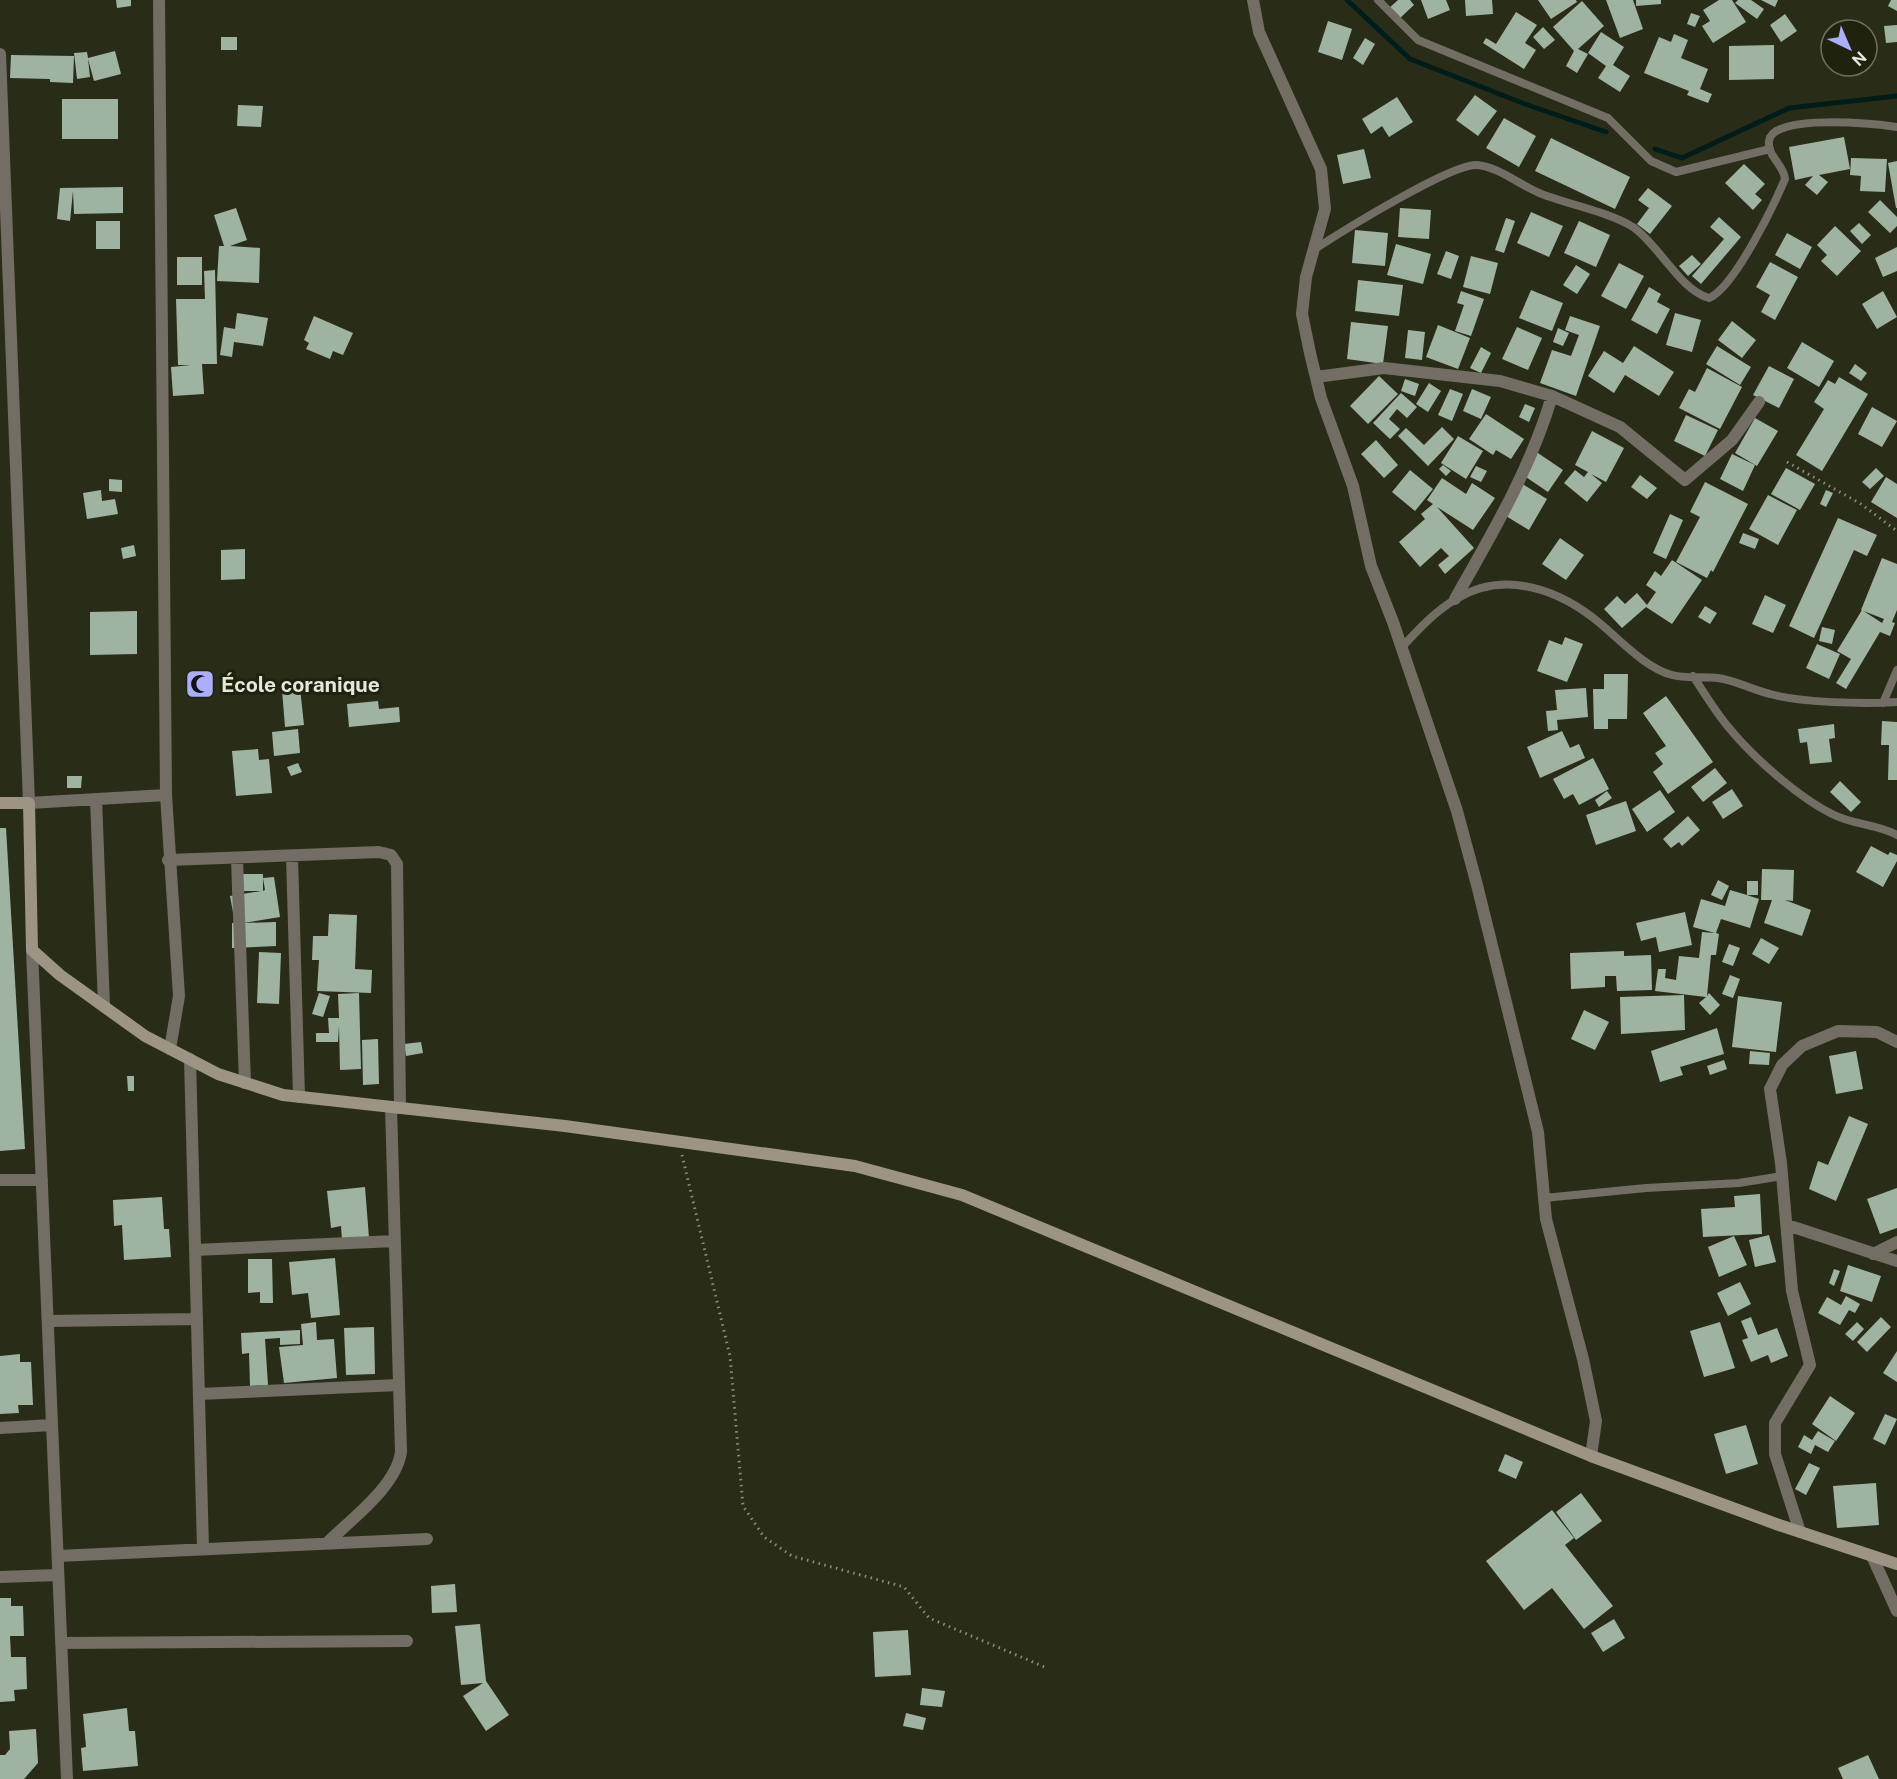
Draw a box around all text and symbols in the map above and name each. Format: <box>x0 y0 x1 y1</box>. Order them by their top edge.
north arrow <box>1819 18 1879 78</box>
text: N <box>1848 47 1870 70</box>
mosque icon: École coranique <box>184 668 216 700</box>
place label: École coranique <box>221 672 380 697</box>

